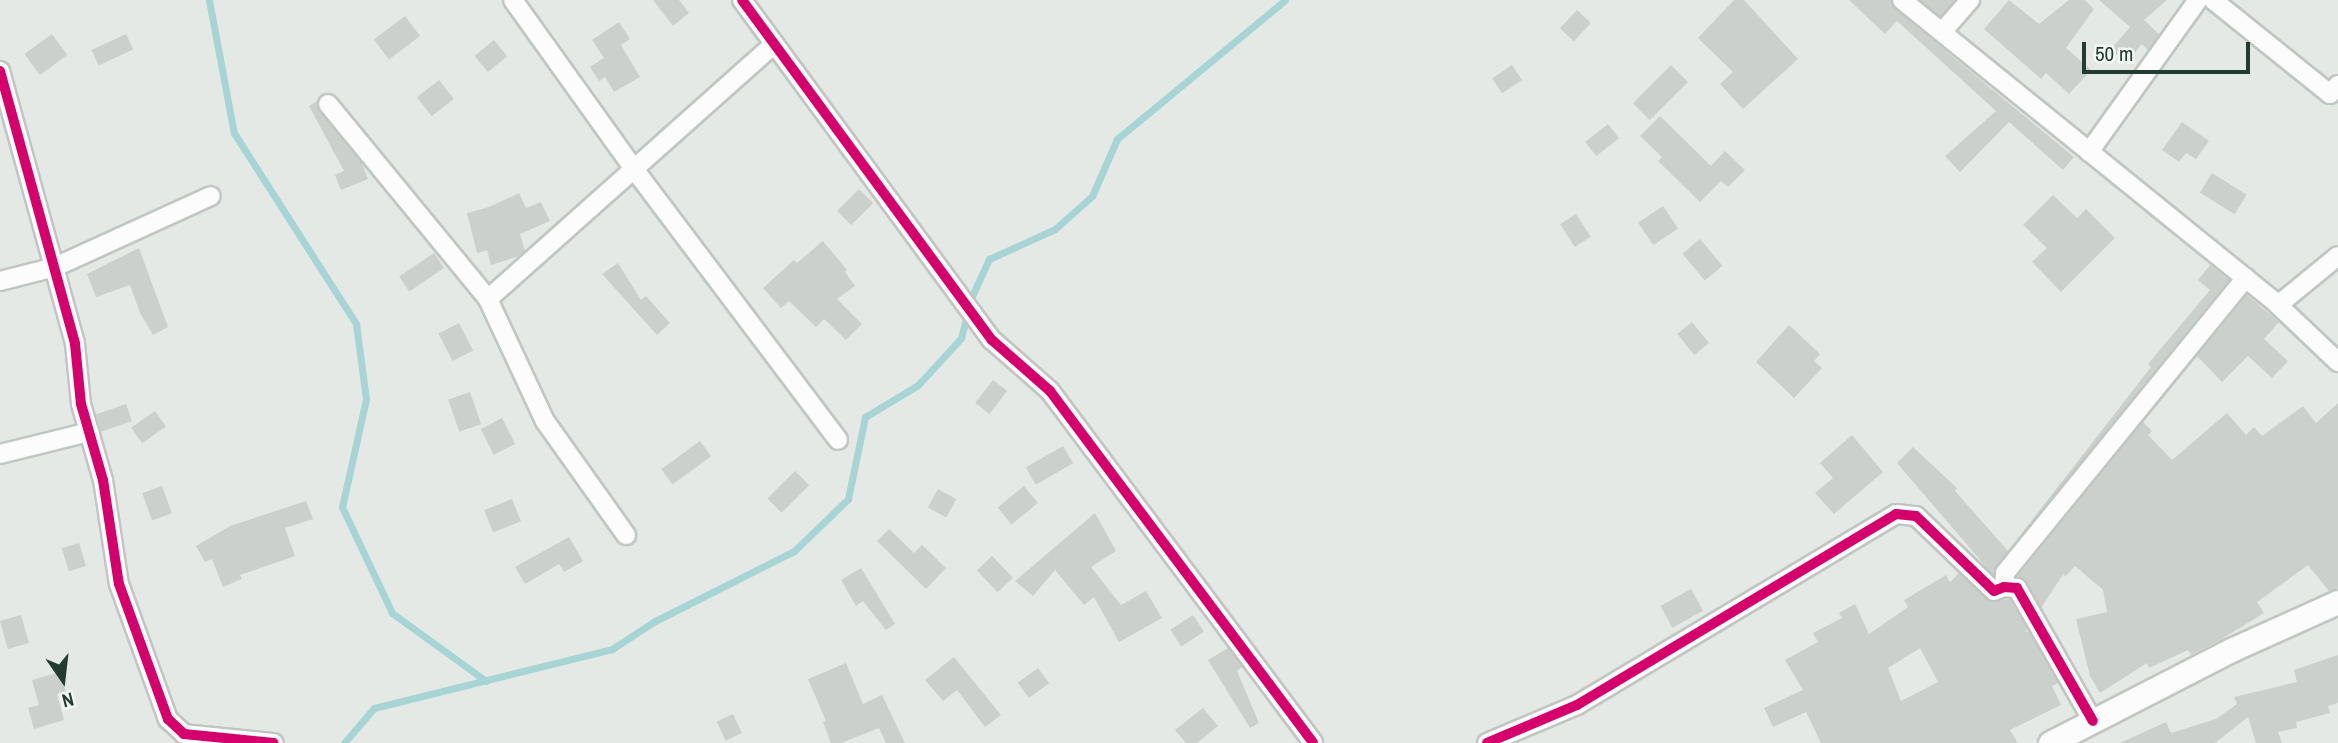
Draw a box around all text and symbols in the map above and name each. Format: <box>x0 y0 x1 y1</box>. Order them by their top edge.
scale bar <box>2086 28 2254 72</box>
text: 50 m <box>2095 39 2133 68</box>
north arrow <box>28 645 98 715</box>
text: N <box>59 686 77 714</box>

